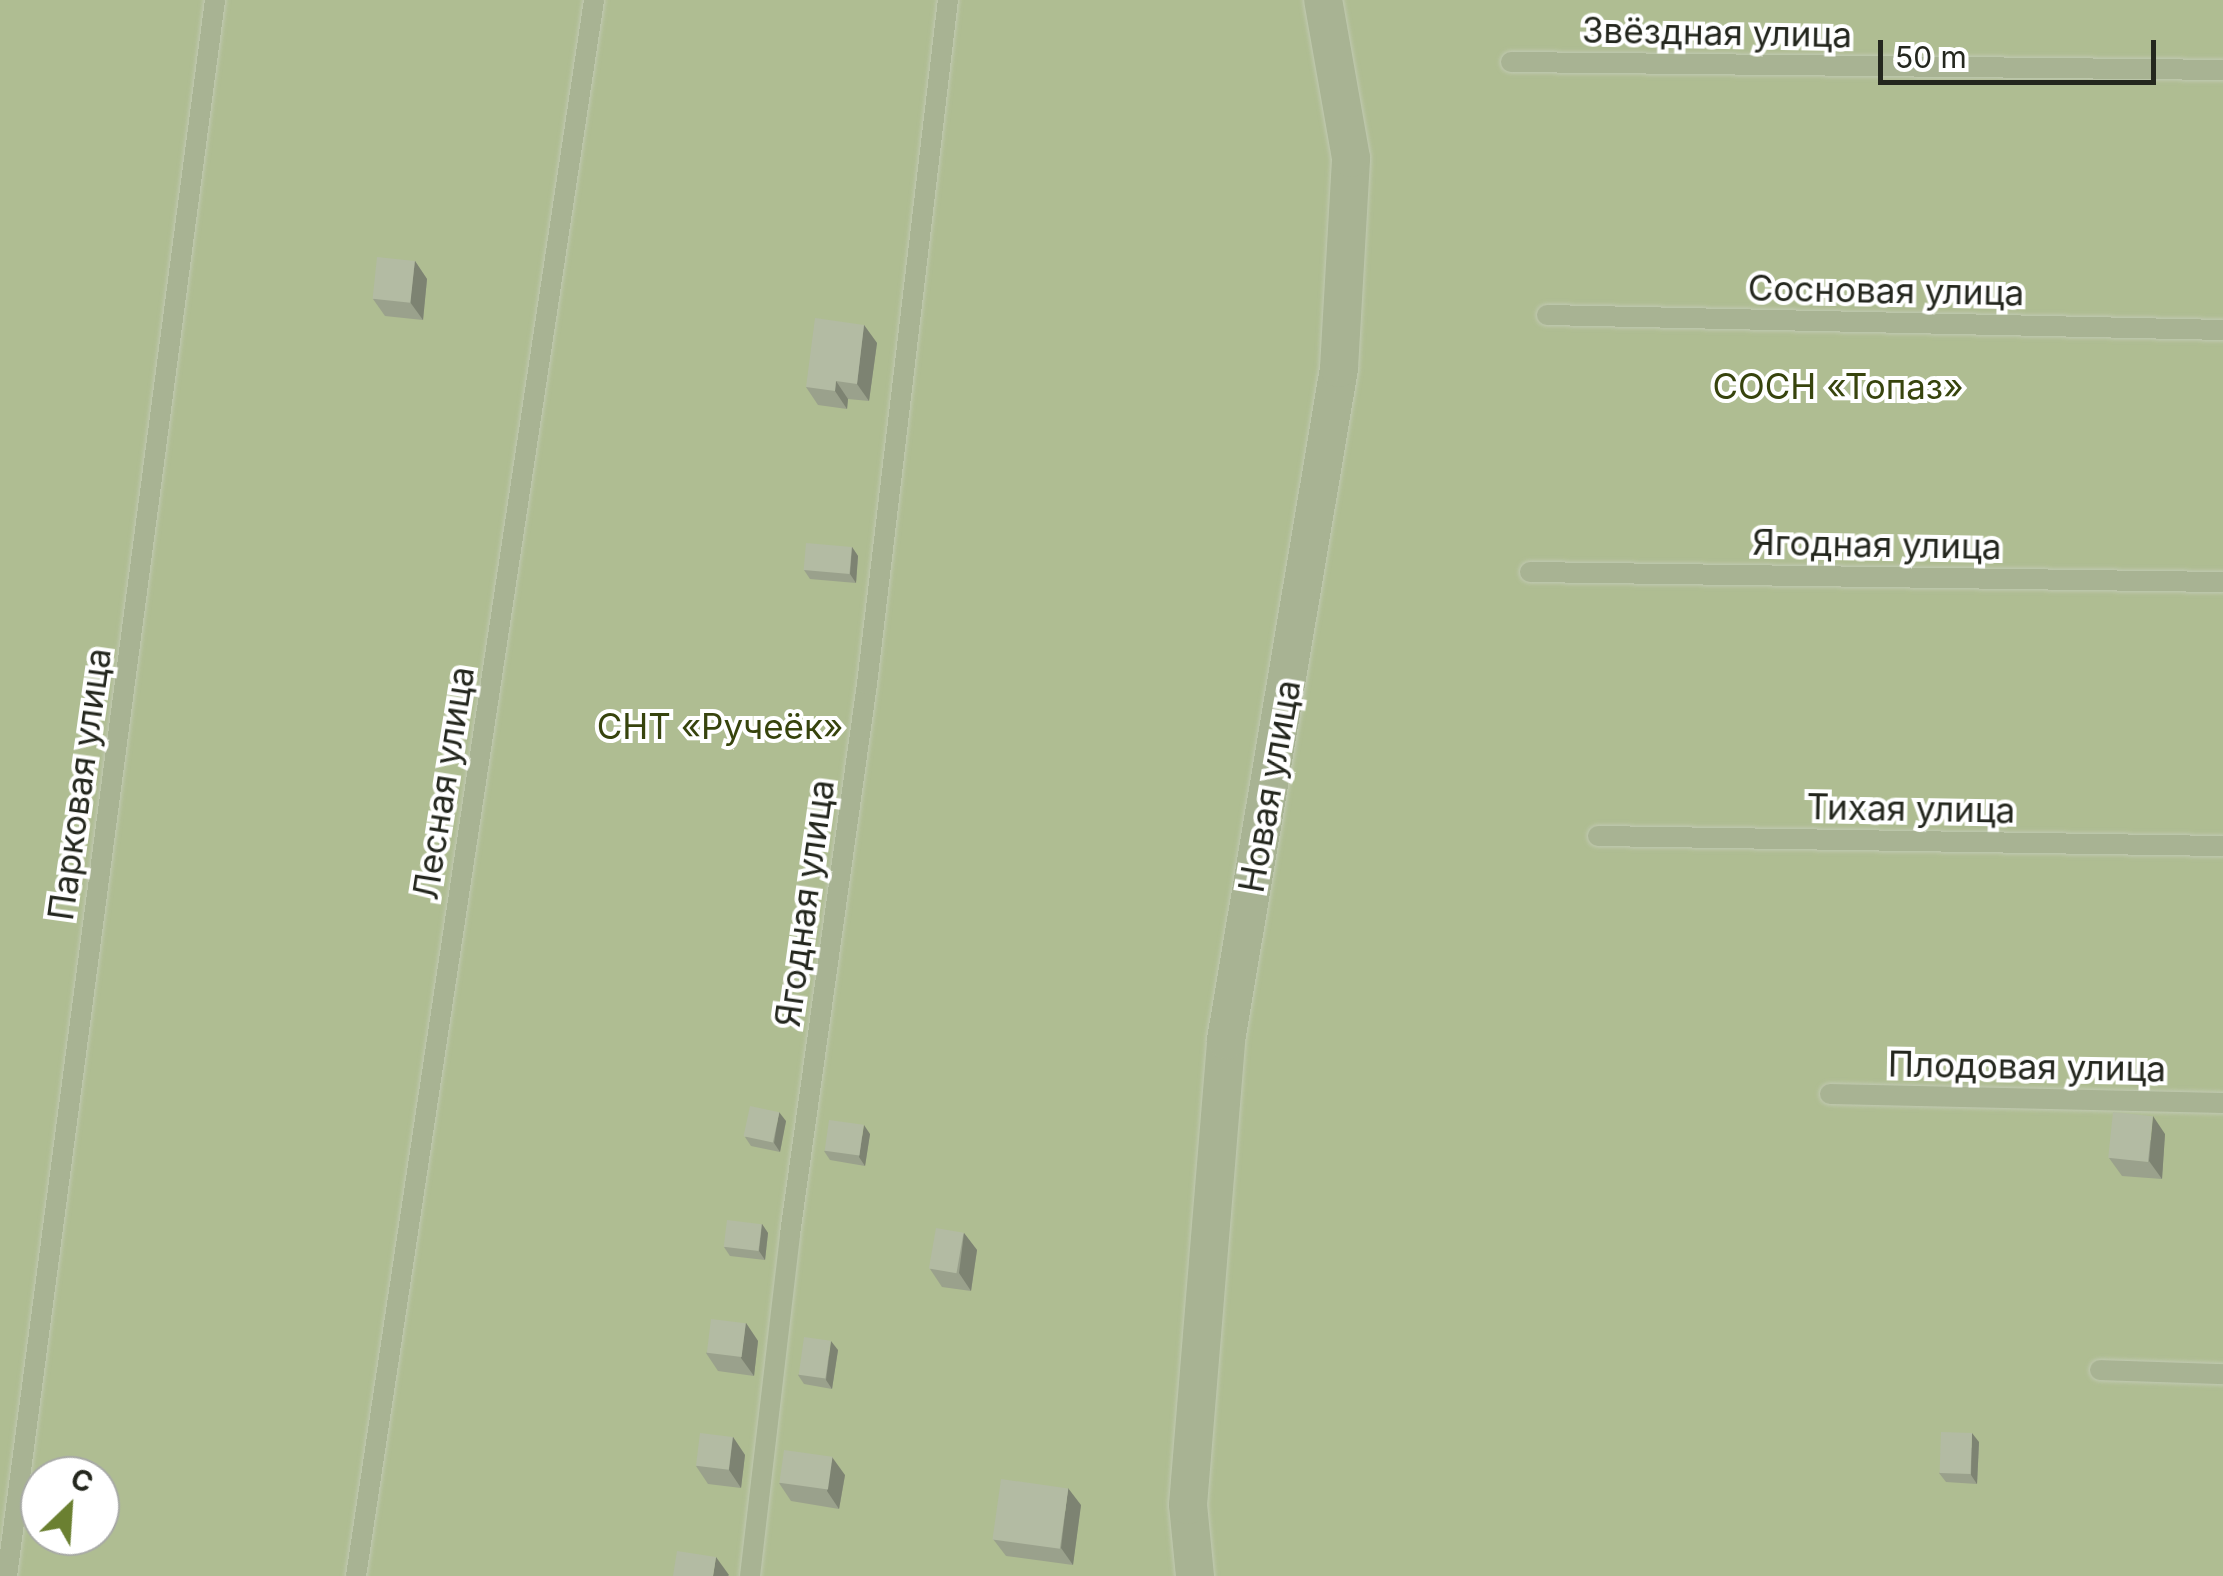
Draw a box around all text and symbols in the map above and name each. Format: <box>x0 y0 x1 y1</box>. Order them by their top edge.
street label: Звёздная улица <box>1582 9 1852 55</box>
scale bar <box>1883 20 2160 82</box>
text: 50 m <box>1895 39 1967 75</box>
street label: Сосновая улица <box>1747 267 2025 313</box>
park label: СОСН «Топаз» <box>1712 365 1964 407</box>
street label: Ягодная улица <box>1752 521 2002 567</box>
street label: Парковая улица <box>39 645 119 923</box>
street label: Лесная улица <box>404 663 482 903</box>
street label: Новая улица <box>1230 676 1308 896</box>
park label: СНТ «Ручеёк» <box>597 705 843 747</box>
street label: Ягодная улица <box>766 777 842 1029</box>
street label: Тихая улица <box>1806 785 2016 831</box>
street label: Плодовая улица <box>1888 1043 2166 1089</box>
north arrow <box>20 1456 120 1556</box>
text: С <box>65 1461 98 1500</box>

